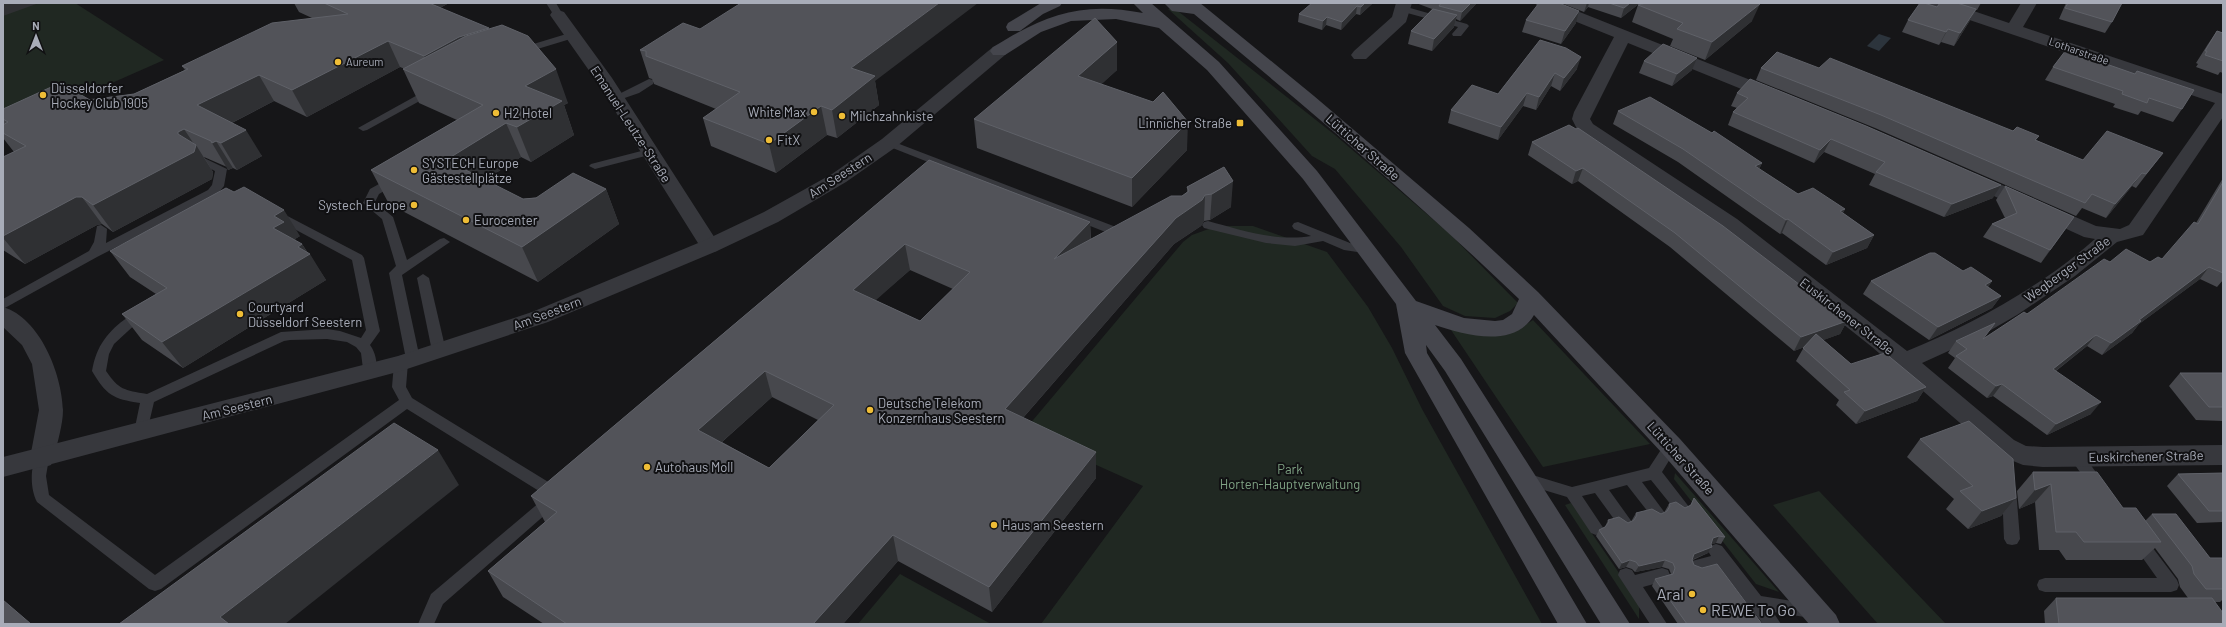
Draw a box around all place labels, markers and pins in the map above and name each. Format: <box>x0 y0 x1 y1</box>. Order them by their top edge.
place label: Aureum <box>346 55 383 68</box>
marker: Aureum <box>333 57 343 67</box>
place label: Düsseldorfer Hockey Club 1905 <box>51 80 148 111</box>
marker: Düsseldorfer Hockey Club 1905 <box>38 90 48 100</box>
place label: White Max <box>748 104 806 120</box>
place label: H2 Hotel <box>504 105 552 121</box>
marker: White Max <box>809 107 819 117</box>
marker: H2 Hotel <box>491 108 501 118</box>
place label: Milchzahnkiste <box>850 108 933 124</box>
marker: Milchzahnkiste <box>837 111 847 121</box>
place label: Linnicher Straße <box>1138 115 1232 131</box>
marker: Linnicher Straße <box>1235 118 1245 128</box>
place label: FitX <box>777 132 800 148</box>
marker: FitX <box>764 135 774 145</box>
place label: SYSTECH Europe Gästestellplätze <box>422 155 519 186</box>
marker: SYSTECH Europe Gästestellplätze <box>409 165 419 175</box>
place label: Systech Europe <box>318 197 406 213</box>
marker: Systech Europe <box>409 200 419 210</box>
place label: Eurocenter <box>474 212 538 228</box>
marker: Eurocenter <box>461 215 471 225</box>
place label: Courtyard Düsseldorf Seestern <box>248 299 362 330</box>
marker: Courtyard Düsseldorf Seestern <box>235 309 245 319</box>
place label: Deutsche Telekom Konzernhaus Seestern <box>878 395 1005 426</box>
marker: Deutsche Telekom Konzernhaus Seestern <box>865 405 875 415</box>
place label: Autohaus Moll <box>655 459 733 475</box>
marker: Autohaus Moll <box>642 462 652 472</box>
place label: Haus am Seestern <box>1002 517 1104 533</box>
marker: Haus am Seestern <box>989 520 999 530</box>
place label: Aral <box>1657 584 1684 603</box>
marker: Aral <box>1687 589 1697 599</box>
place label: REWE To Go <box>1711 600 1796 619</box>
marker: REWE To Go <box>1698 605 1708 615</box>

